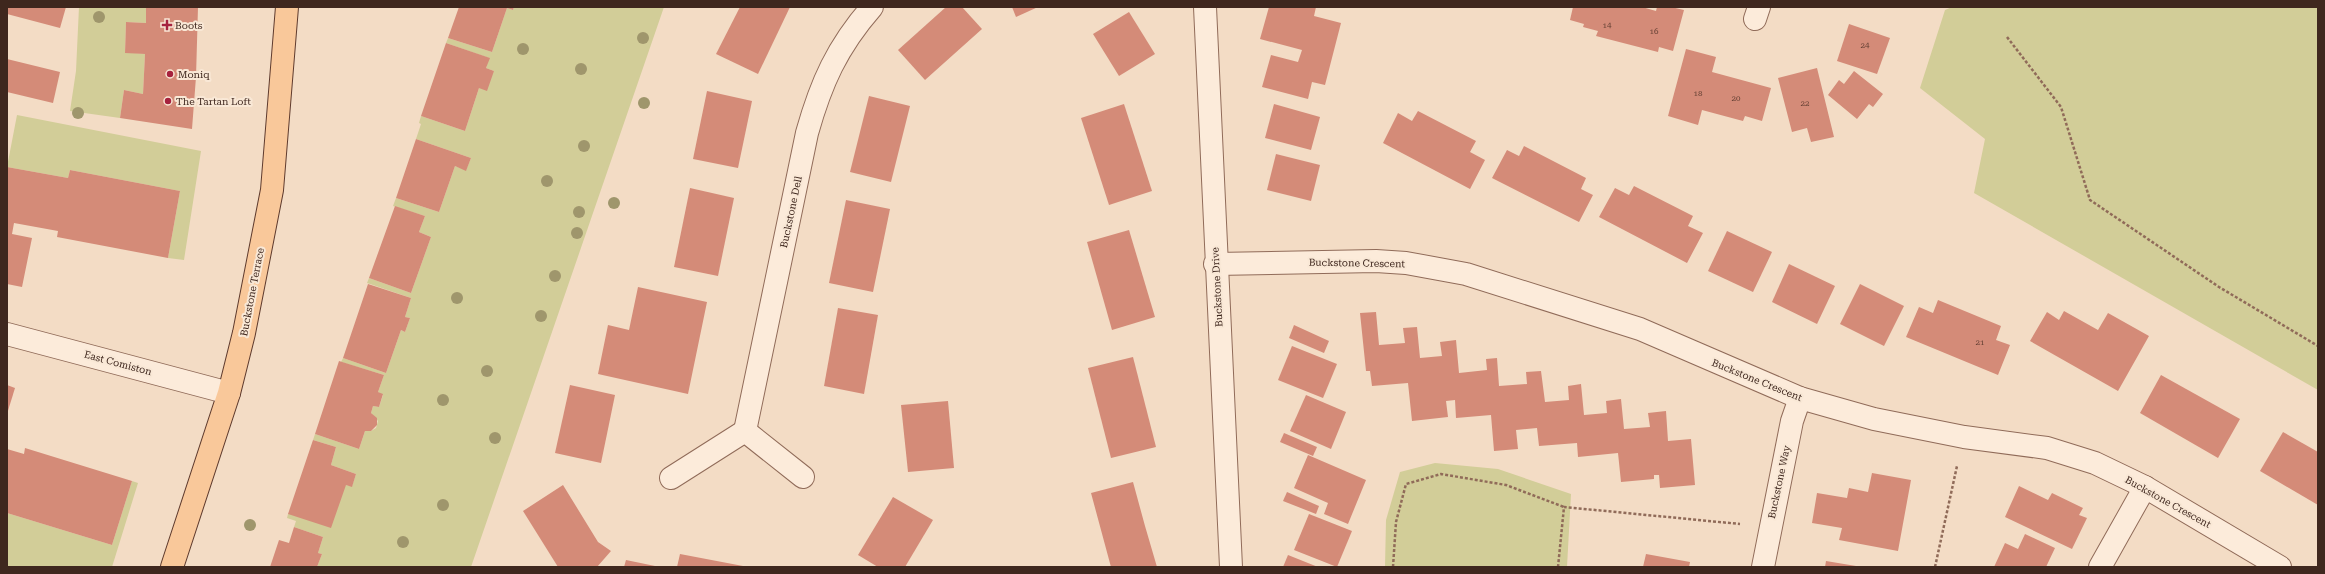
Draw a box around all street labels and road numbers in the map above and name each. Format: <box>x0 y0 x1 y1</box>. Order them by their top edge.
street label: Buckstone Dell <box>778 175 804 249</box>
street label: Buckstone Terrace <box>238 246 266 337</box>
street label: Buckstone Drive <box>1209 246 1225 327</box>
street label: Buckstone Crescent <box>1309 257 1406 269</box>
street label: East Comiston <box>83 349 154 377</box>
street label: Buckstone Crescent <box>1710 357 1804 403</box>
street label: Buckstone Way <box>1766 444 1792 520</box>
street label: Buckstone Crescent <box>2123 474 2213 530</box>

